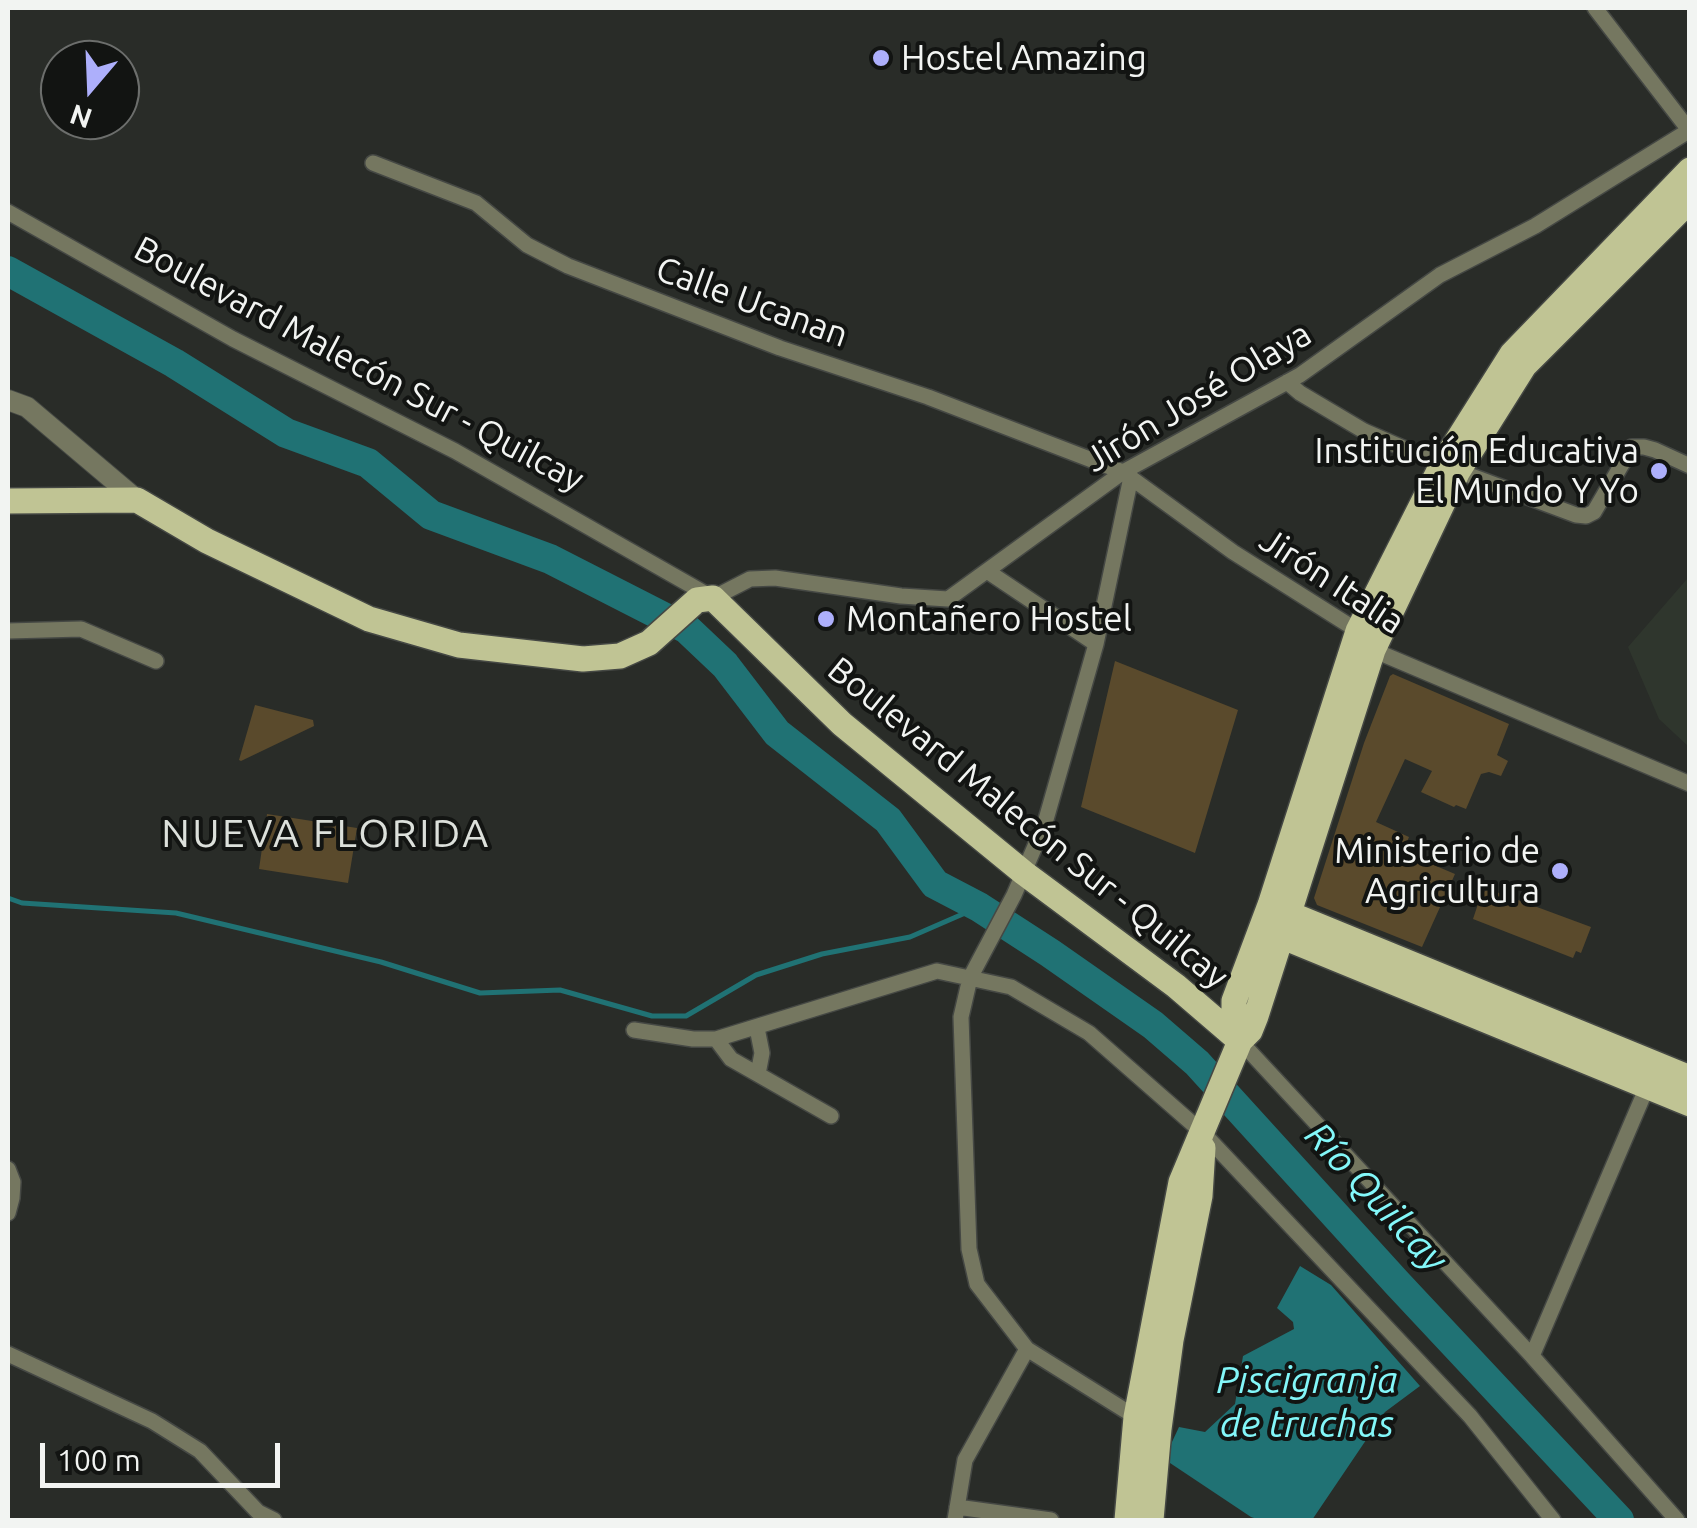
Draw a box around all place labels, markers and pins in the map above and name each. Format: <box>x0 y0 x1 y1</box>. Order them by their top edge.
place label: Hostel Amazing <box>901 37 1147 79</box>
marker: Hostel Amazing <box>870 47 892 69</box>
place label: Institución Educativa El Mundo Y Yo <box>1314 430 1639 512</box>
marker: Institución Educativa El Mundo Y Yo <box>1648 460 1670 482</box>
place label: Montañero Hostel <box>846 598 1132 640</box>
marker: Montañero Hostel <box>815 608 837 630</box>
place label: Ministerio de Agricultura <box>1334 830 1540 912</box>
marker: Ministerio de Agricultura <box>1549 860 1571 882</box>

